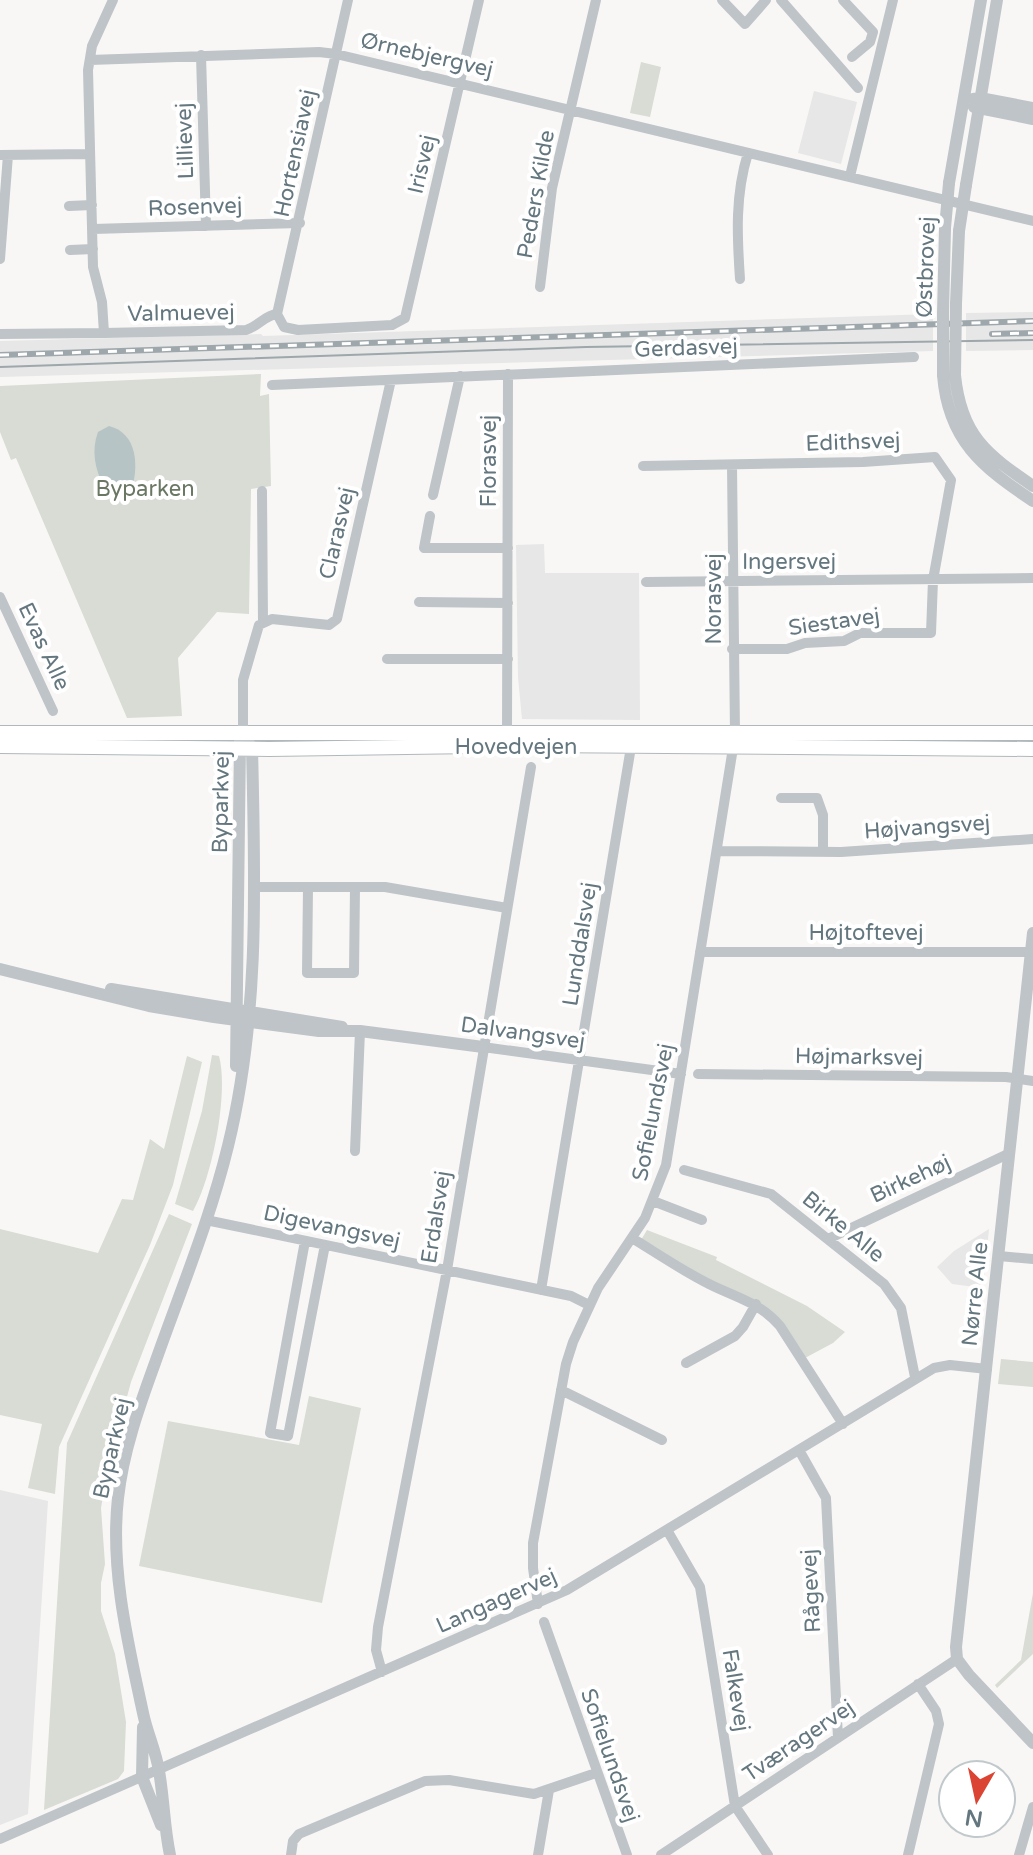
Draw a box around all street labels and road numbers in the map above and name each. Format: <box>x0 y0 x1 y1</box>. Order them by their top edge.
street label: Ørnebjergvej <box>358 27 496 83</box>
street label: Hortensiavej <box>269 87 321 219</box>
street label: Lillievej <box>171 102 199 180</box>
street label: Peders Kilde <box>512 128 560 260</box>
street label: Irisvej <box>403 132 441 196</box>
street label: Rosenvej <box>147 192 243 222</box>
street label: Østbrovej <box>911 216 941 318</box>
street label: Valmuevej <box>127 299 235 327</box>
street label: Gerdasvej <box>634 333 738 363</box>
street label: Florasvej <box>476 415 502 507</box>
street label: Edithsvej <box>805 427 901 457</box>
street label: Clarasvej <box>314 485 360 582</box>
street label: Ingersvej <box>742 549 836 575</box>
street label: Norasvej <box>701 553 727 645</box>
street label: Evas Alle <box>13 599 76 694</box>
street label: Siestavej <box>787 603 881 641</box>
street label: Hovedvejen <box>455 734 577 760</box>
street label: Byparkvej <box>207 750 235 854</box>
street label: Højvangsvej <box>863 810 991 844</box>
street label: Lunddalsvej <box>557 880 603 1008</box>
street label: Højtoftevej <box>808 920 924 946</box>
street label: Dalvangsvej <box>459 1011 587 1055</box>
street label: Sofielundsvej <box>627 1041 679 1183</box>
street label: Højmarksvej <box>795 1043 923 1071</box>
street label: Birkehøj <box>866 1149 955 1209</box>
street label: Erdalsvej <box>416 1169 456 1265</box>
street label: Birke Alle <box>797 1186 890 1268</box>
street label: Digevangsvej <box>261 1200 403 1254</box>
street label: Nørre Alle <box>957 1240 993 1348</box>
street label: Byparkvej <box>88 1395 136 1501</box>
street label: Rågevej <box>796 1548 826 1633</box>
street label: Langagervej <box>432 1563 561 1639</box>
street label: Falkevej <box>717 1647 755 1733</box>
street label: Sofielundsvej <box>575 1685 645 1825</box>
street label: Tværagervej <box>738 1694 859 1788</box>

